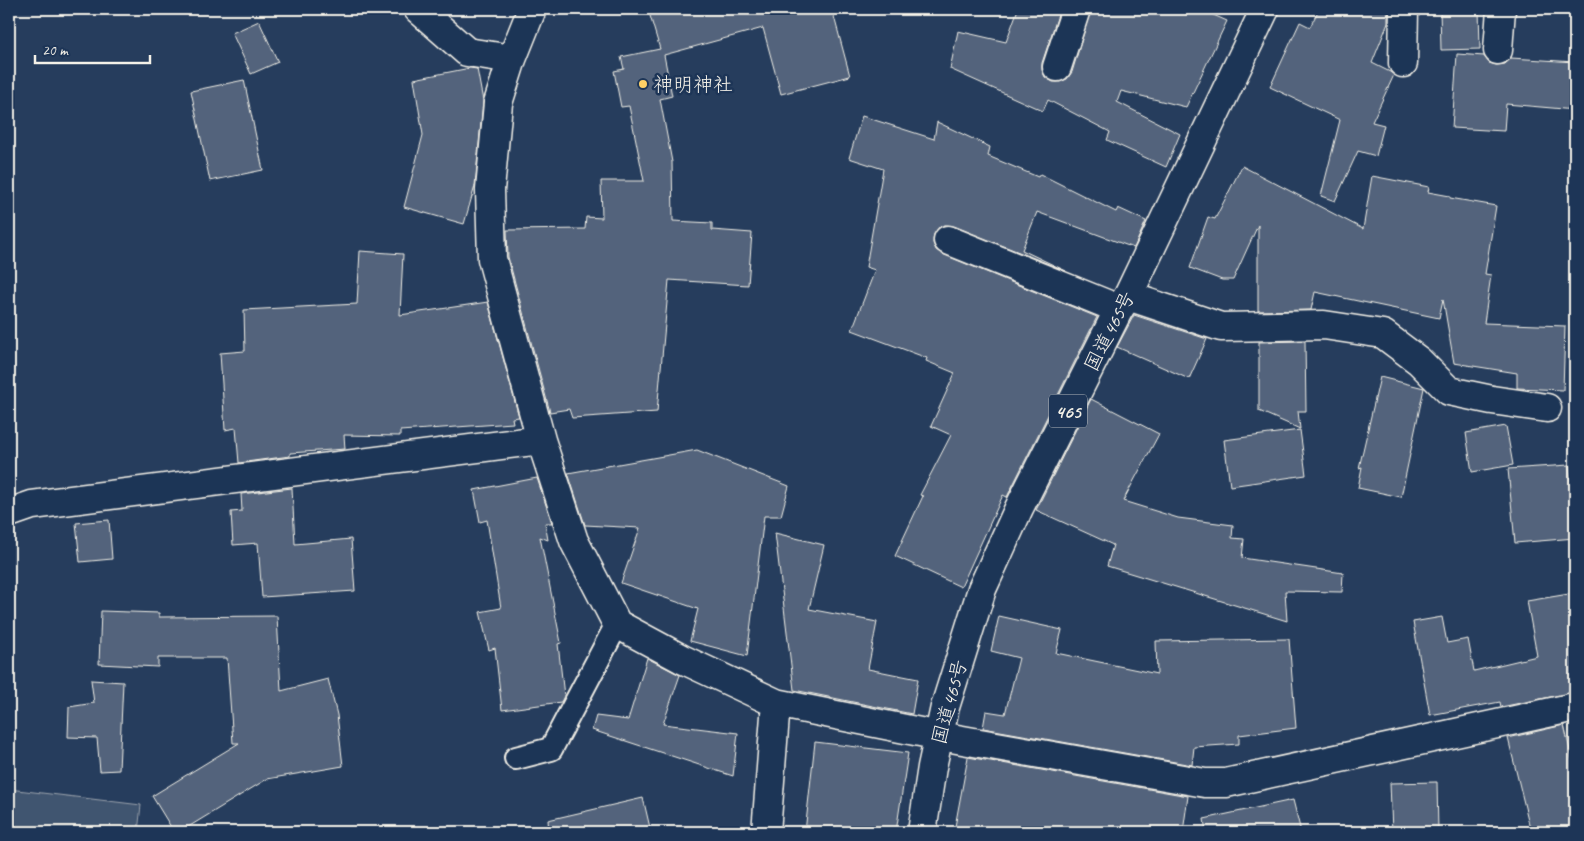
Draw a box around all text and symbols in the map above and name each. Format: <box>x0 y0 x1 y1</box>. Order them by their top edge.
scale bar <box>35 32 150 64</box>
text: 20 m <box>42 41 69 60</box>
place label: 神明神社 <box>653 72 733 97</box>
marker: 神明神社 <box>637 78 649 90</box>
street label: 国道465号 <box>1079 287 1140 376</box>
road number: 465 <box>1049 394 1087 428</box>
street label: 国道465号 <box>926 657 973 747</box>

